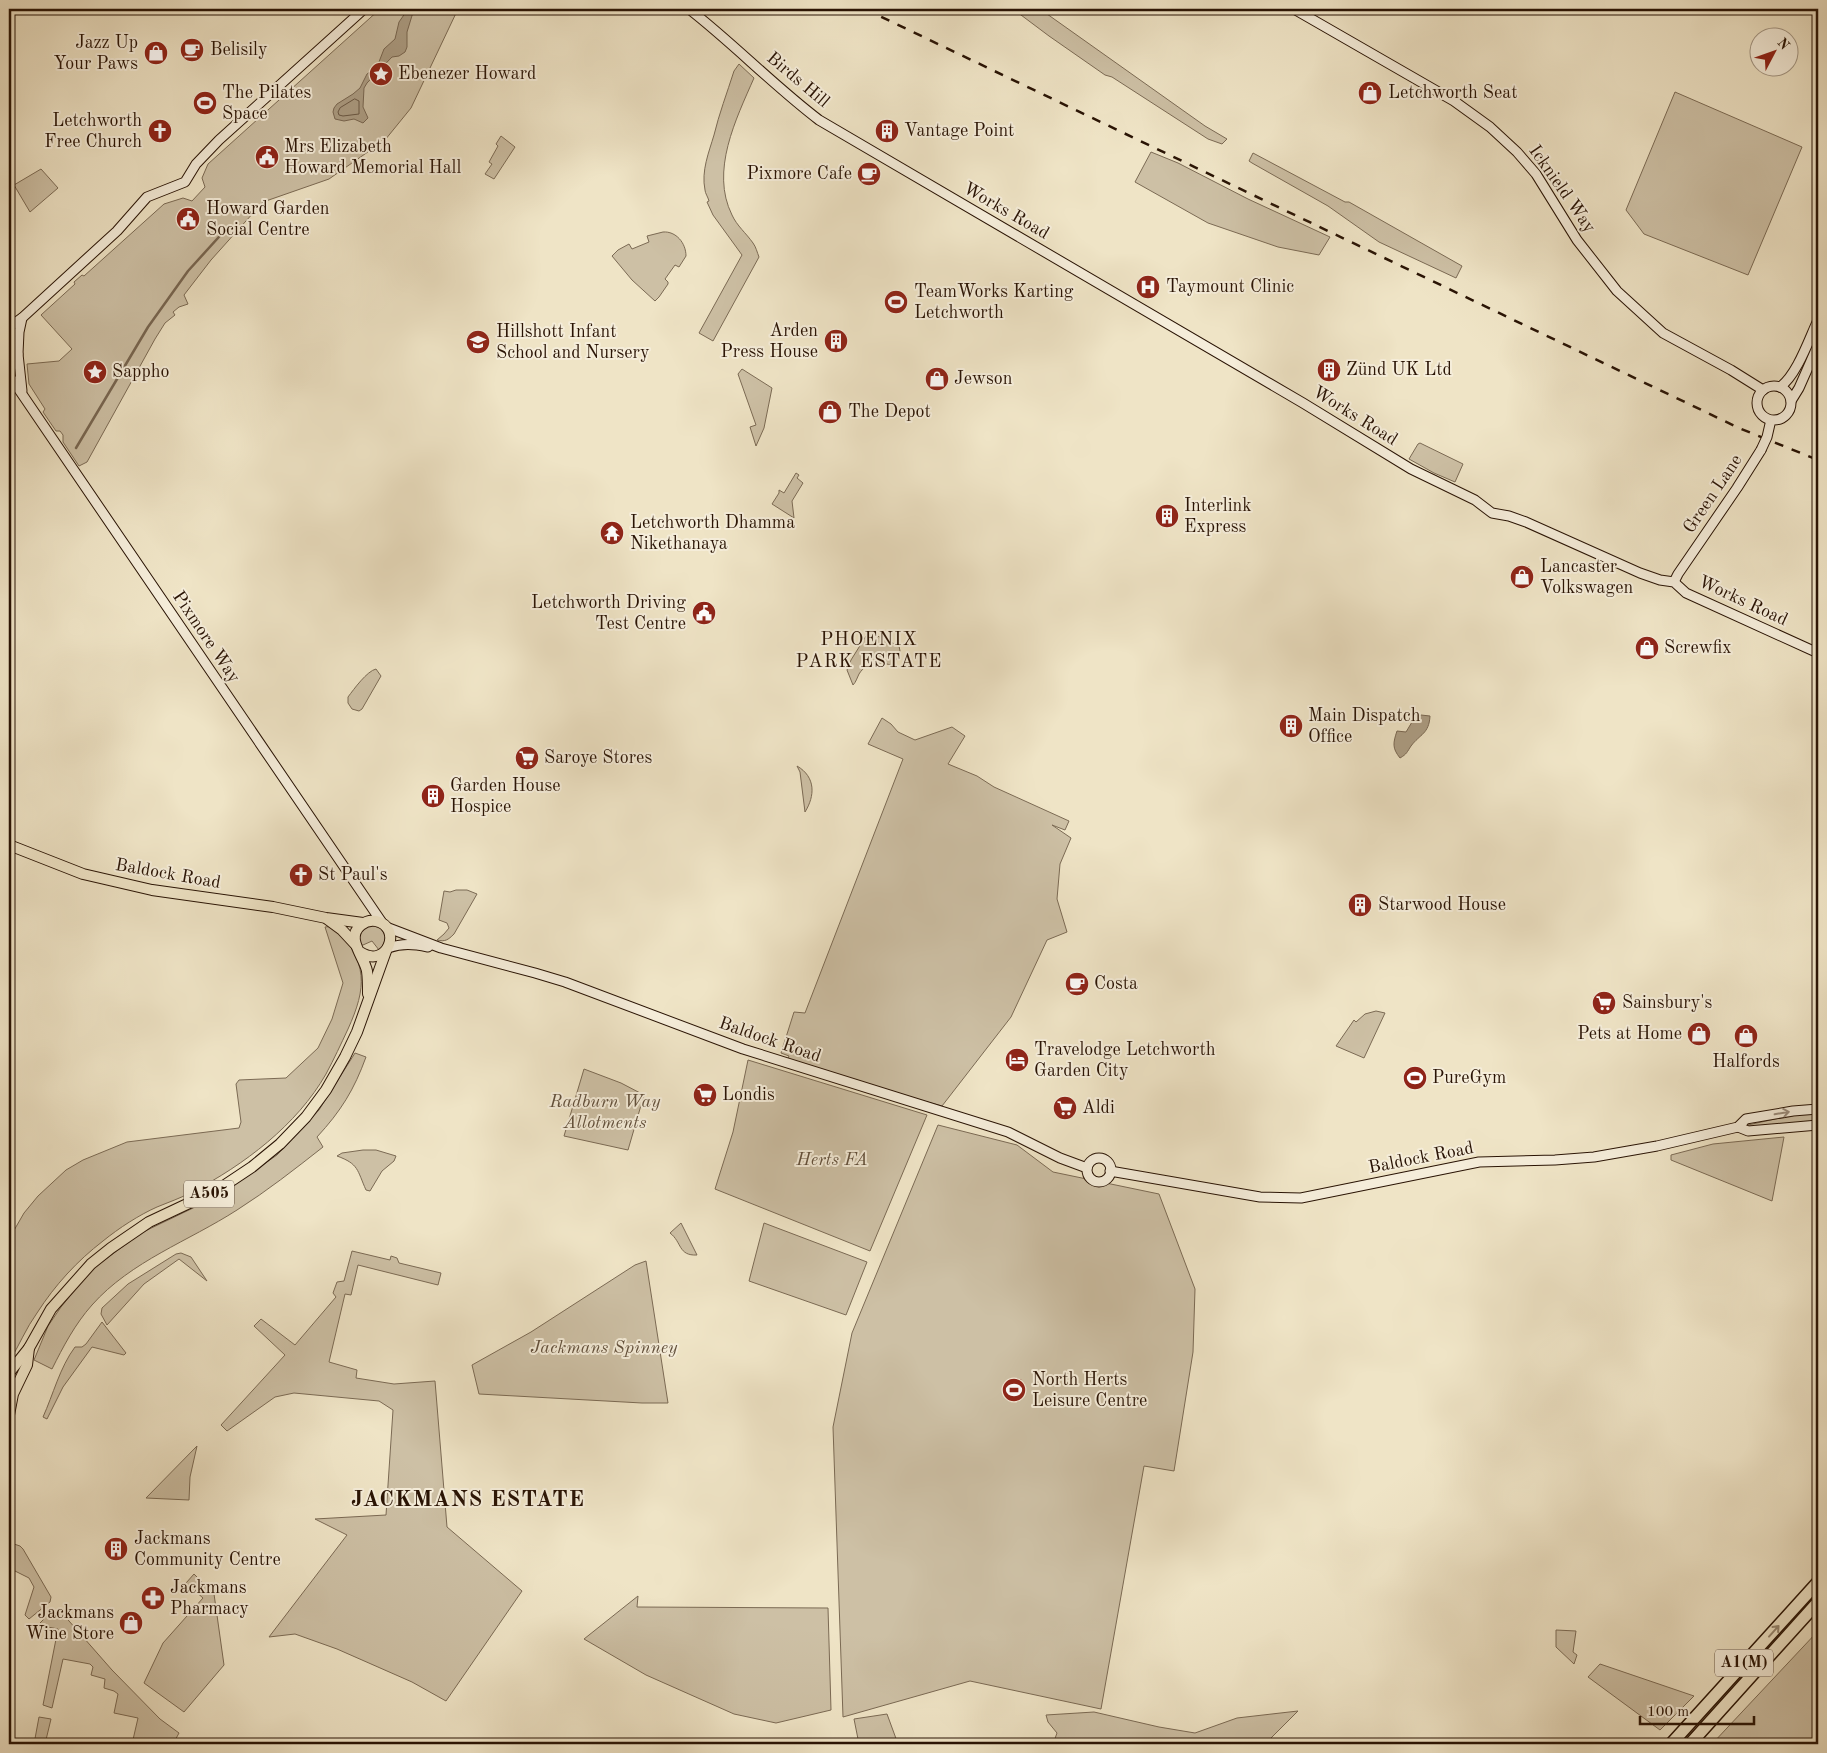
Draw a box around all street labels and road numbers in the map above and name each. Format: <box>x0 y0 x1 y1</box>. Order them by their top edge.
street label: Birds Hill <box>763 49 833 111</box>
street label: Icknield Way <box>1525 142 1599 236</box>
street label: Works Road <box>960 179 1052 243</box>
street label: Works Road <box>1309 383 1401 449</box>
street label: Green Lane <box>1680 451 1746 537</box>
street label: Works Road <box>1696 573 1790 629</box>
street label: Pixmore Way <box>169 588 243 686</box>
street label: Baldock Road <box>114 856 222 892</box>
street label: Baldock Road <box>717 1014 823 1066</box>
street label: Baldock Road <box>1367 1139 1475 1177</box>
road number: A505 <box>184 1180 234 1208</box>
road number: A1(M) <box>1715 1650 1773 1676</box>

